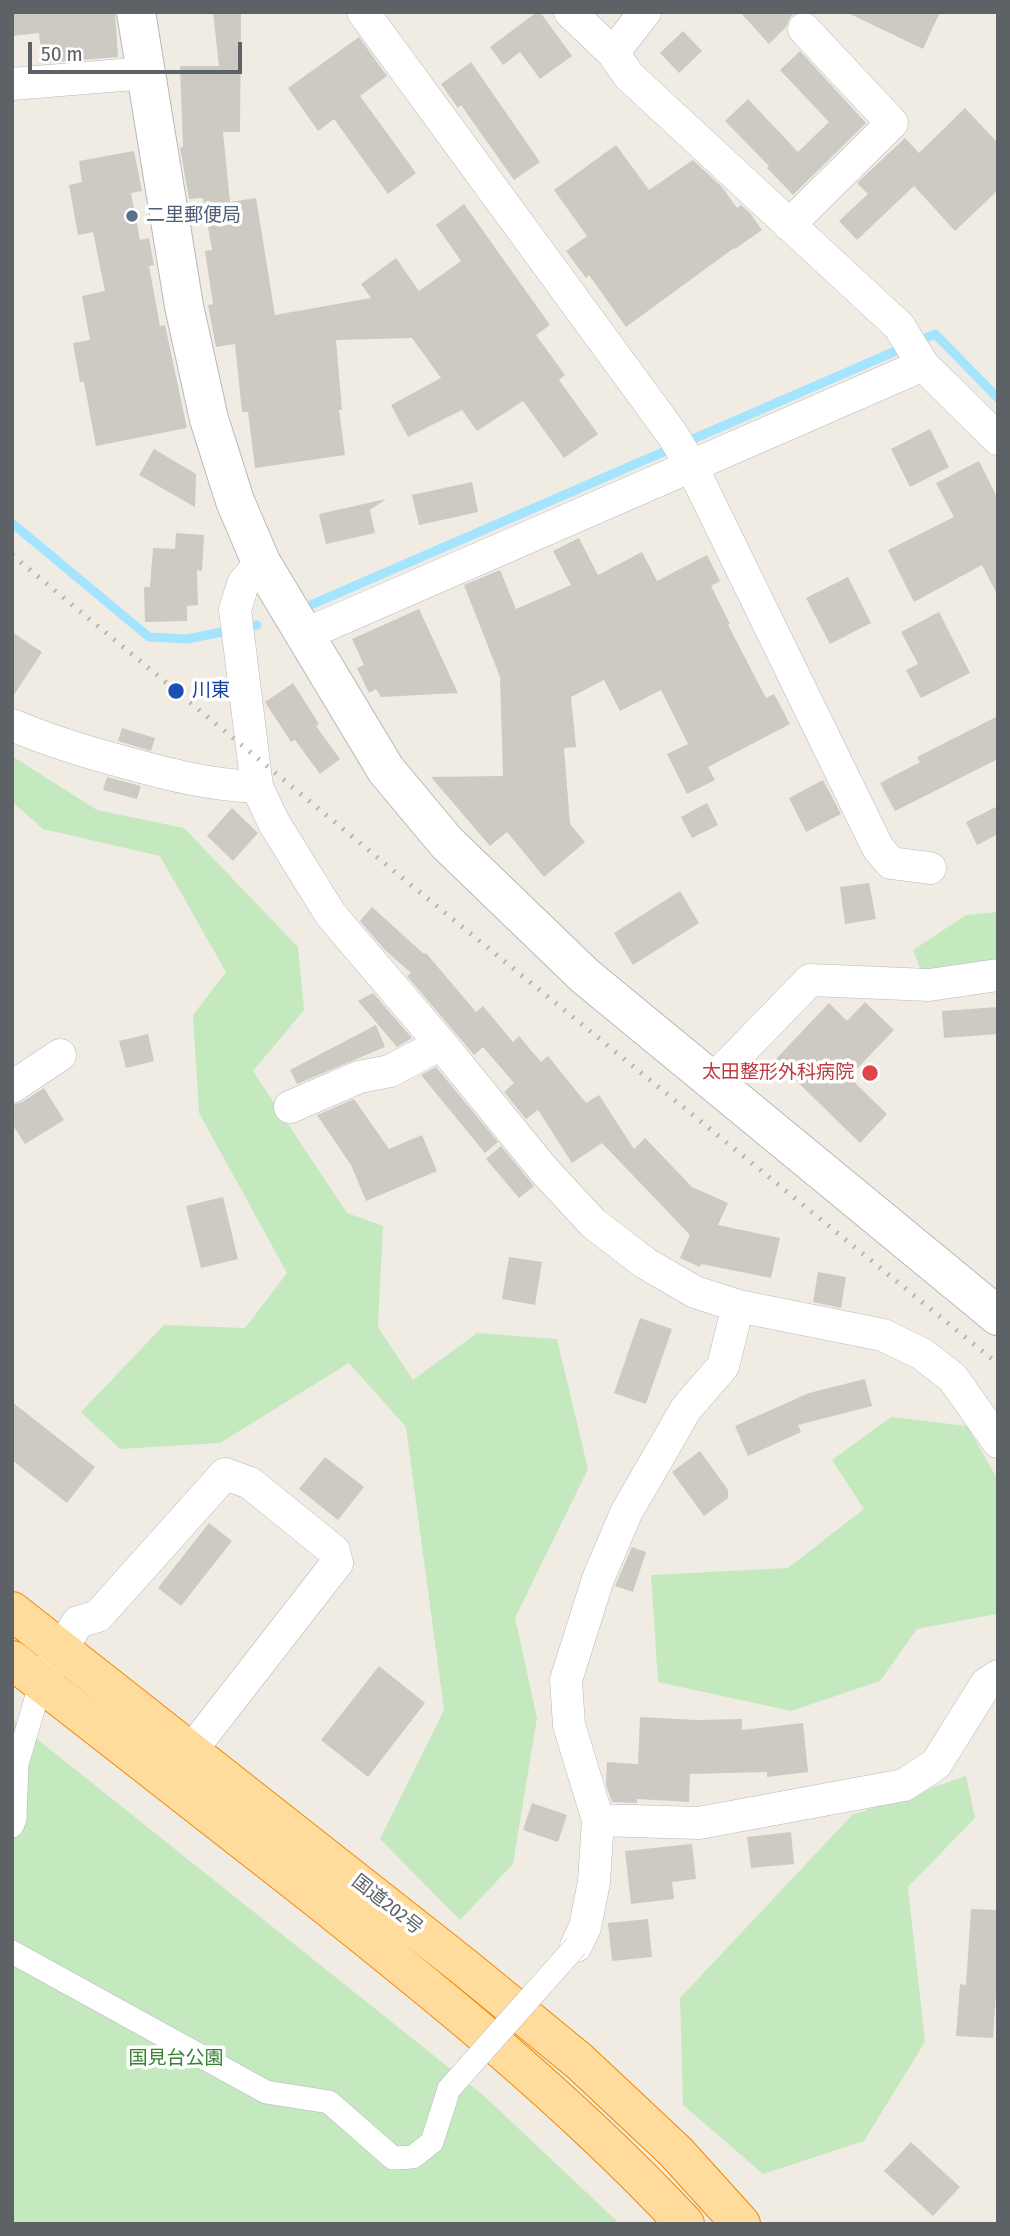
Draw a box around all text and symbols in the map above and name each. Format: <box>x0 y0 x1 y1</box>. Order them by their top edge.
scale bar <box>32 28 245 72</box>
text: 50 m <box>41 41 83 67</box>
place label: 二里郵便局 <box>146 205 241 227</box>
marker: 二里郵便局 <box>124 208 140 224</box>
place label: 川東 <box>192 680 230 702</box>
marker: 川東 <box>166 681 186 701</box>
place label: 太田整形外科病院 <box>702 1062 854 1084</box>
marker: 太田整形外科病院 <box>860 1063 880 1083</box>
street label: 国道202号 <box>347 1870 427 1940</box>
park label: 国見台公園 <box>129 2048 223 2070</box>

